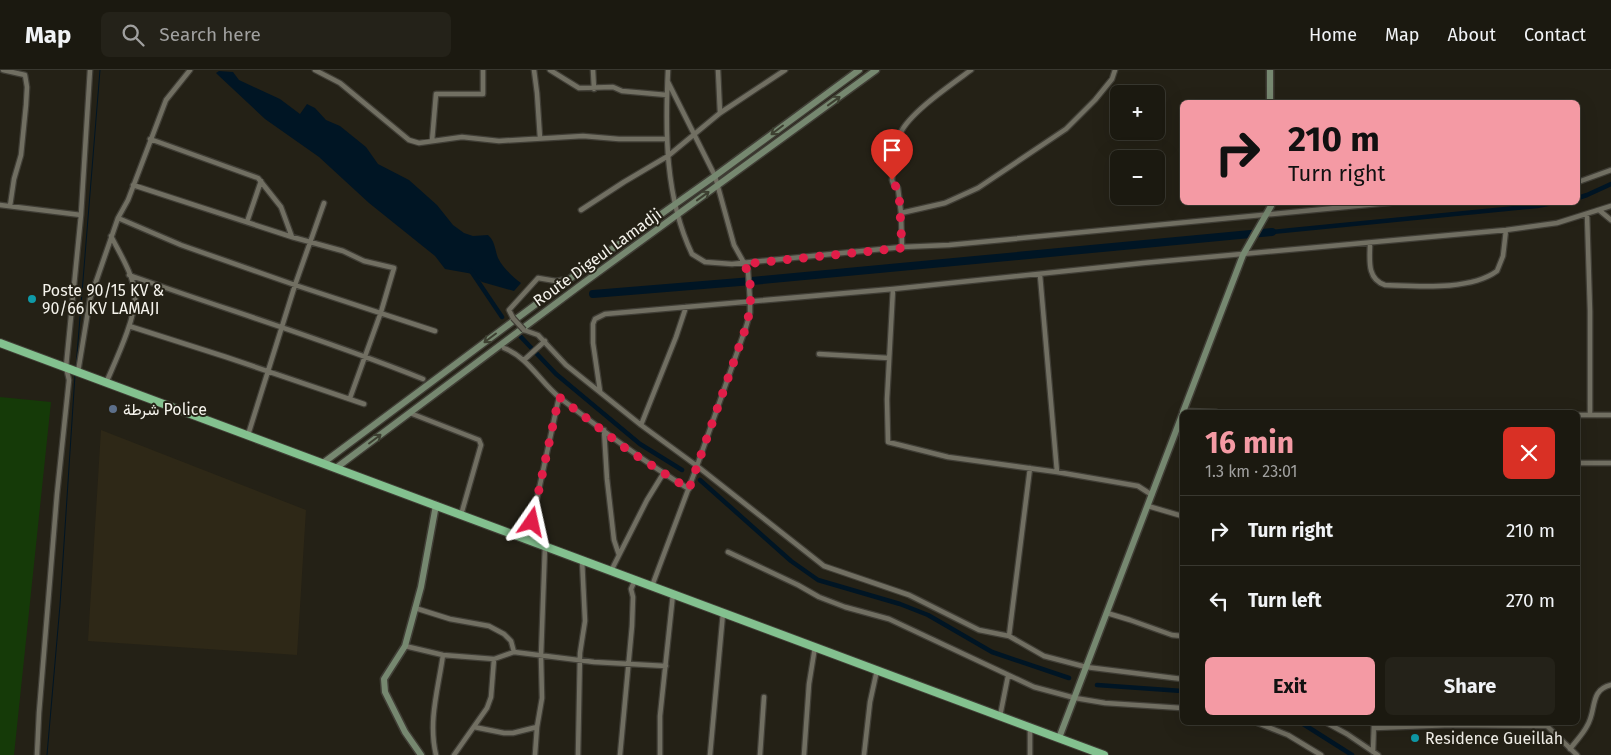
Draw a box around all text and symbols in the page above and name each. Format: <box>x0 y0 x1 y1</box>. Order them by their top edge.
search box <box>101 12 451 57</box>
text: Map <box>25 21 71 49</box>
icon: search <box>119 21 147 49</box>
text: Search here <box>159 23 261 46</box>
text: Home <box>1309 24 1357 46</box>
text: Map <box>1385 24 1419 46</box>
text: About <box>1447 24 1496 46</box>
text: Contact <box>1524 24 1586 46</box>
map controls <box>1110 85 1165 205</box>
button: + <box>1110 85 1165 140</box>
one-way arrow <box>827 95 840 106</box>
text: 210 m <box>1288 118 1380 160</box>
icon: right <box>1205 120 1270 185</box>
one-way arrow <box>770 125 784 135</box>
pin <box>871 129 913 180</box>
icon: arrive <box>878 136 906 164</box>
button: − <box>1110 150 1165 205</box>
text: Turn right <box>1288 160 1385 187</box>
one-way arrow <box>696 191 710 201</box>
street label: Route Digeul Lamadji <box>529 204 665 310</box>
place label: Poste 90/15 KV & 90/66 KV LAMAJI <box>42 281 165 318</box>
marker: Poste 90/15 KV & 90/66 KV LAMAJI <box>26 293 38 305</box>
one-way arrow <box>484 333 497 344</box>
place label: شرطة Police <box>123 400 207 420</box>
marker: شرطة Police <box>107 403 119 415</box>
text: 16 min <box>1205 425 1294 461</box>
button: close <box>1503 427 1555 479</box>
one-way arrow <box>368 433 381 444</box>
text: 1.3 km · 23:01 <box>1205 462 1297 481</box>
position arrow <box>505 495 557 547</box>
icon: right <box>1205 517 1233 545</box>
text: Turn right <box>1248 519 1333 542</box>
text: 210 m <box>1506 519 1555 542</box>
icon: left <box>1205 587 1233 615</box>
text: Turn left <box>1248 589 1322 612</box>
text: 270 m <box>1506 589 1555 612</box>
button: Exit <box>1205 657 1375 715</box>
button: Share <box>1385 657 1555 715</box>
place label: Residence Gueillah <box>1425 729 1563 748</box>
marker: Residence Gueillah <box>1409 732 1421 744</box>

